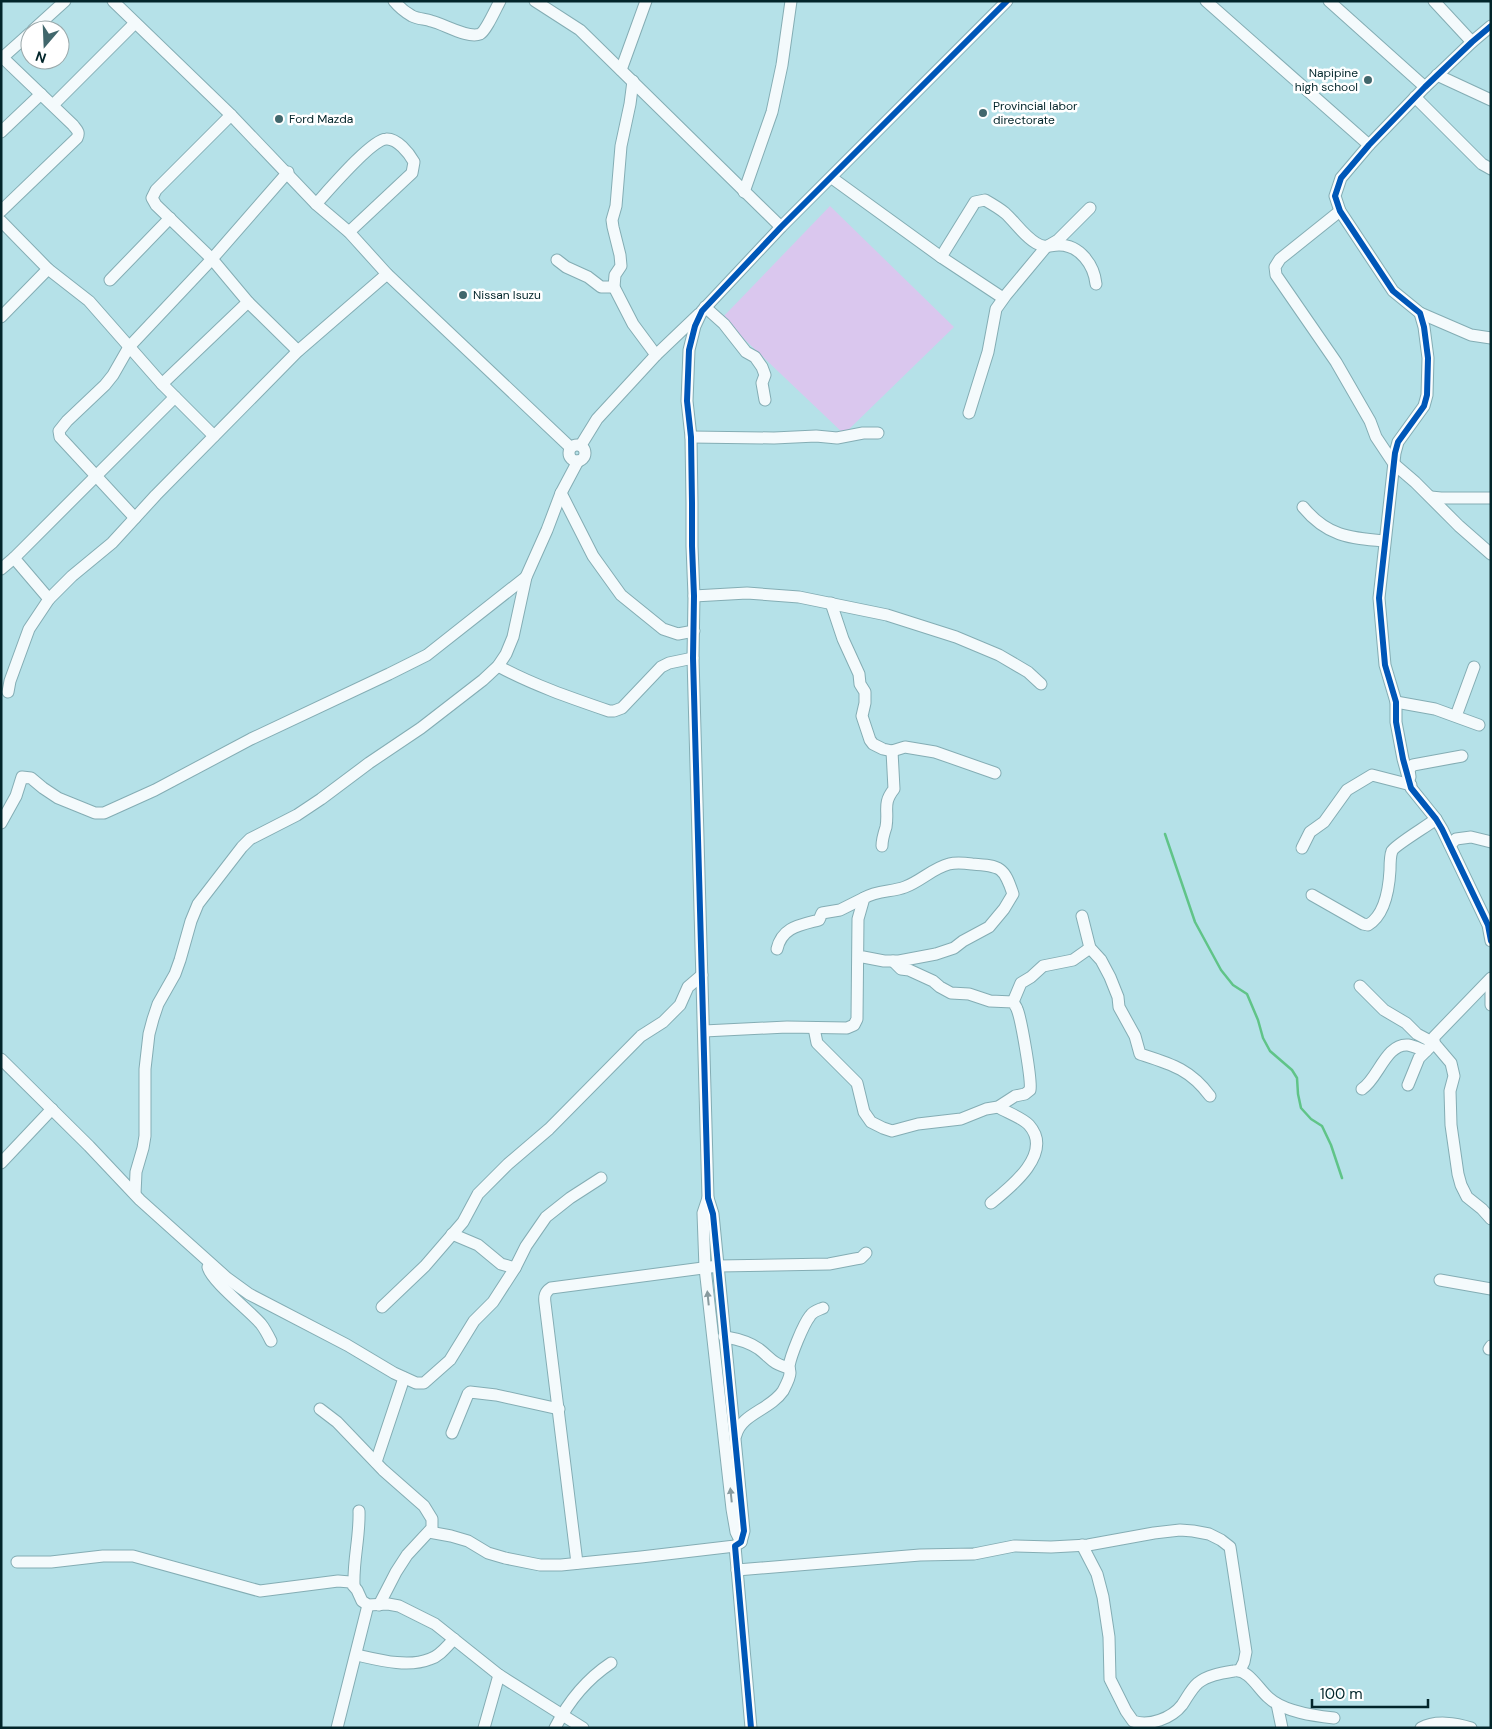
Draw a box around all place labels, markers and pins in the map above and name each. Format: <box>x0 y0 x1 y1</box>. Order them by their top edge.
place label: Napipine high school <box>1295 65 1358 95</box>
marker: Napipine high school <box>1362 74 1374 86</box>
place label: Provincial labor directorate <box>993 98 1078 128</box>
marker: Provincial labor directorate <box>977 107 989 119</box>
place label: Ford Mazda <box>289 111 353 127</box>
marker: Ford Mazda <box>273 113 285 125</box>
place label: Nissan Isuzu <box>473 287 541 303</box>
marker: Nissan Isuzu <box>457 289 469 301</box>

